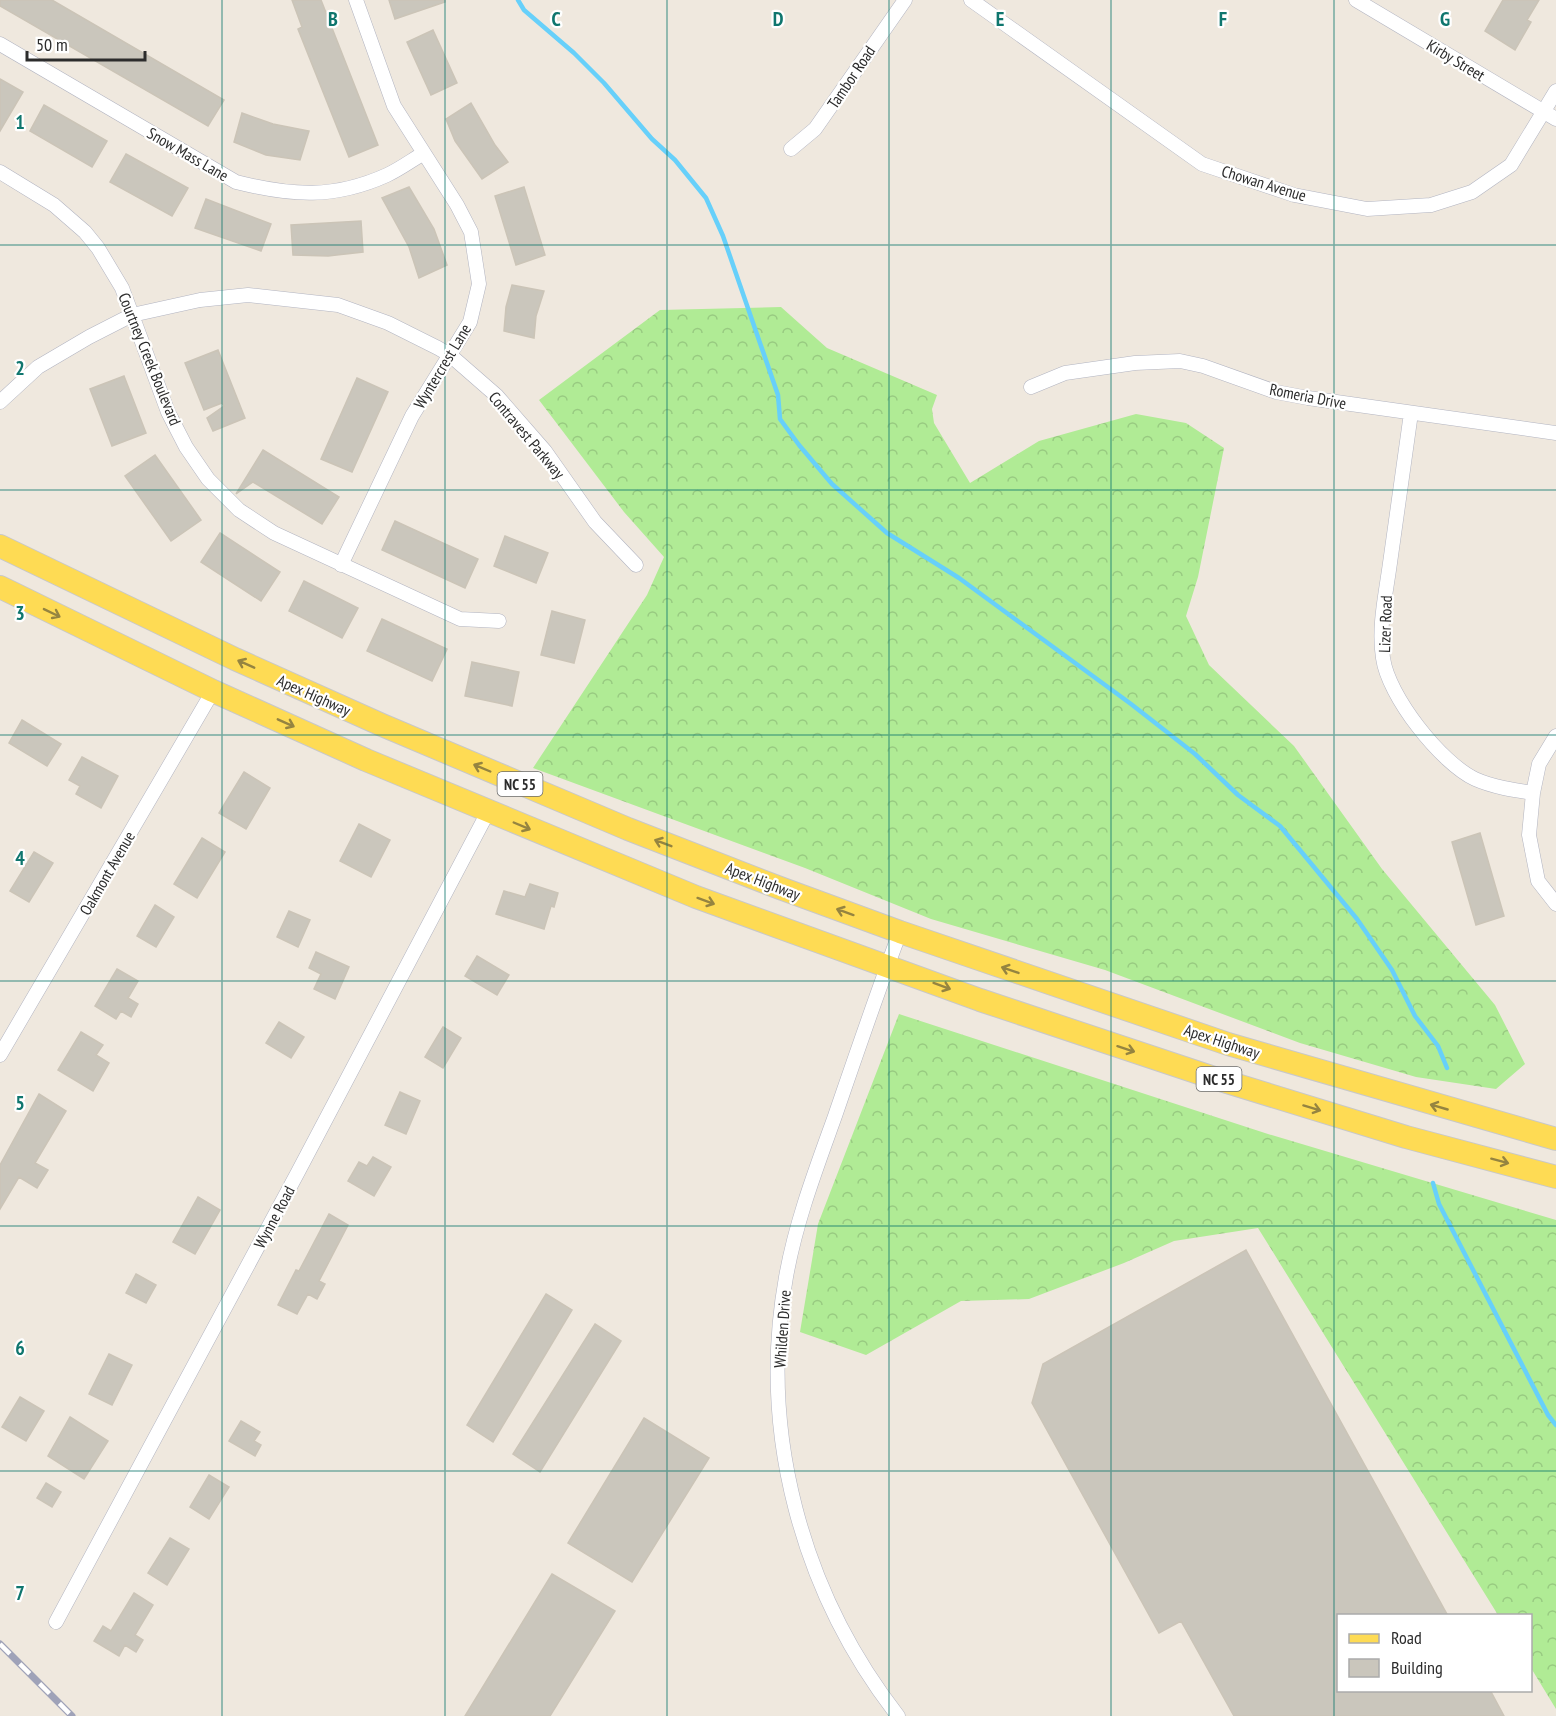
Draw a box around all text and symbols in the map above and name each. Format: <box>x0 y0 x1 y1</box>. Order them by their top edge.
text: B <box>328 6 338 32</box>
text: C <box>551 6 561 32</box>
text: D <box>773 6 784 32</box>
text: E <box>996 6 1004 32</box>
text: F <box>1219 6 1227 32</box>
text: G <box>1440 6 1450 32</box>
scale bar <box>27 24 146 62</box>
text: 50 m <box>36 33 68 56</box>
street label: Kirby Street <box>1423 35 1489 86</box>
street label: Tambor Road <box>823 42 879 112</box>
text: 1 <box>15 109 25 135</box>
street label: Snow Mass Lane <box>144 123 232 185</box>
street label: Chowan Avenue <box>1219 161 1309 205</box>
street label: Courtney Creek Boulevard <box>114 290 186 428</box>
street label: Wyntercrest Lane <box>409 320 475 412</box>
text: 2 <box>15 355 25 381</box>
street label: Romeria Drive <box>1268 379 1348 413</box>
street label: Contravest Parkway <box>485 387 569 483</box>
street label: Lizer Road <box>1374 595 1396 653</box>
text: 3 <box>15 600 25 626</box>
one-way arrow <box>43 608 61 619</box>
one-way arrow <box>238 658 256 670</box>
street label: Apex Highway <box>274 670 354 720</box>
one-way arrow <box>276 718 294 730</box>
one-way arrow <box>474 762 492 774</box>
road number: NC 55 <box>498 772 542 796</box>
one-way arrow <box>513 821 531 832</box>
street label: Oakmont Avenue <box>75 827 139 919</box>
one-way arrow <box>654 837 672 848</box>
text: 4 <box>15 845 25 871</box>
street label: Apex Highway <box>723 858 803 904</box>
one-way arrow <box>696 896 714 907</box>
one-way arrow <box>836 905 855 916</box>
one-way arrow <box>1001 964 1020 975</box>
one-way arrow <box>932 982 951 993</box>
street label: Apex Highway <box>1182 1019 1262 1063</box>
one-way arrow <box>1116 1044 1135 1055</box>
road number: NC 55 <box>1196 1067 1242 1091</box>
text: 5 <box>15 1090 25 1116</box>
one-way arrow <box>1430 1100 1449 1112</box>
one-way arrow <box>1302 1103 1321 1114</box>
one-way arrow <box>1490 1156 1509 1168</box>
street label: Wynne Road <box>249 1182 299 1252</box>
street label: Whilden Drive <box>769 1289 795 1369</box>
text: 6 <box>15 1335 25 1361</box>
text: 7 <box>15 1580 25 1606</box>
legend <box>1337 1614 1532 1692</box>
text: Road <box>1391 1626 1422 1649</box>
text: Building <box>1391 1656 1443 1679</box>

